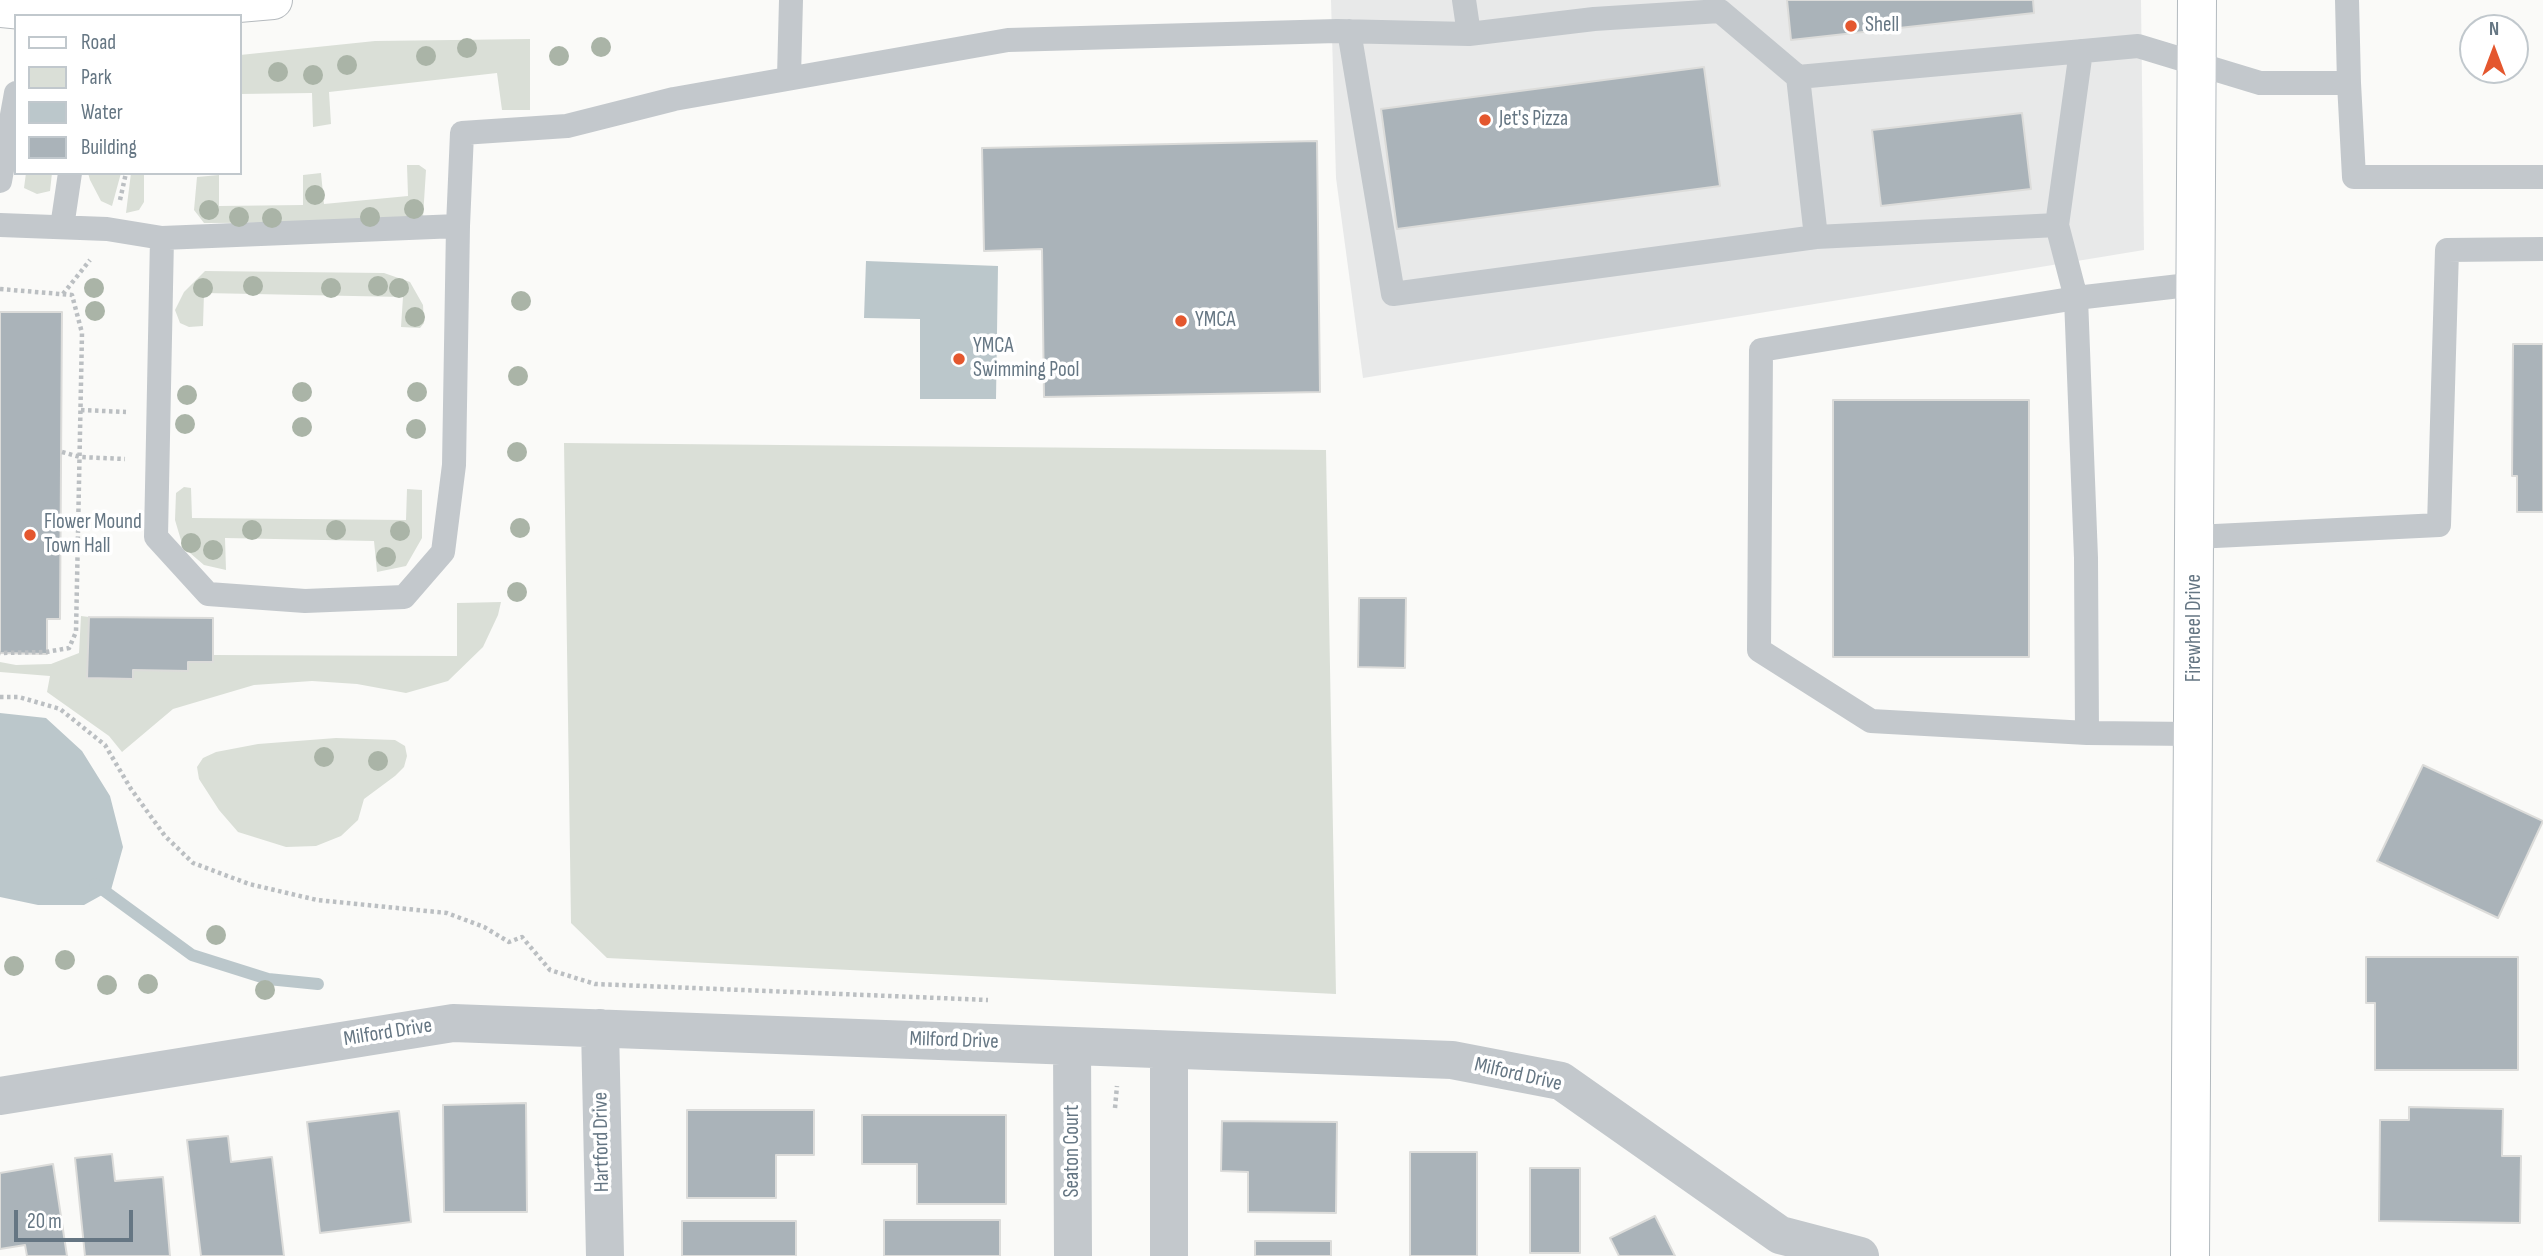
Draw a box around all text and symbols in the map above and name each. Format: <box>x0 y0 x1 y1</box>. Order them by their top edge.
place label: Shell <box>1865 13 1899 39</box>
legend <box>14 14 242 175</box>
north arrow <box>2459 14 2529 84</box>
marker: Shell <box>1843 18 1859 34</box>
text: N <box>2489 18 2499 41</box>
text: Road <box>81 30 116 55</box>
text: Park <box>81 65 112 90</box>
text: Water <box>81 100 123 125</box>
place label: Jet's Pizza <box>1499 107 1568 133</box>
marker: Jet's Pizza <box>1477 112 1493 128</box>
text: Building <box>81 135 137 160</box>
place label: YMCA <box>1195 308 1235 334</box>
marker: YMCA <box>1173 313 1189 329</box>
place label: YMCA Swimming Pool <box>973 334 1079 384</box>
marker: YMCA Swimming Pool <box>951 351 967 367</box>
place label: Flower Mound Town Hall <box>44 510 142 560</box>
marker: Flower Mound Town Hall <box>22 527 38 543</box>
street label: Firewheel Drive <box>2182 574 2208 682</box>
street label: Milford Drive <box>342 1014 434 1052</box>
street label: Milford Drive <box>909 1027 999 1055</box>
street label: Milford Drive <box>1472 1053 1564 1097</box>
street label: Hartford Drive <box>589 1092 615 1192</box>
street label: Seaton Court <box>1060 1105 1086 1197</box>
scale bar <box>18 1196 136 1240</box>
text: 20 m <box>27 1209 62 1234</box>

